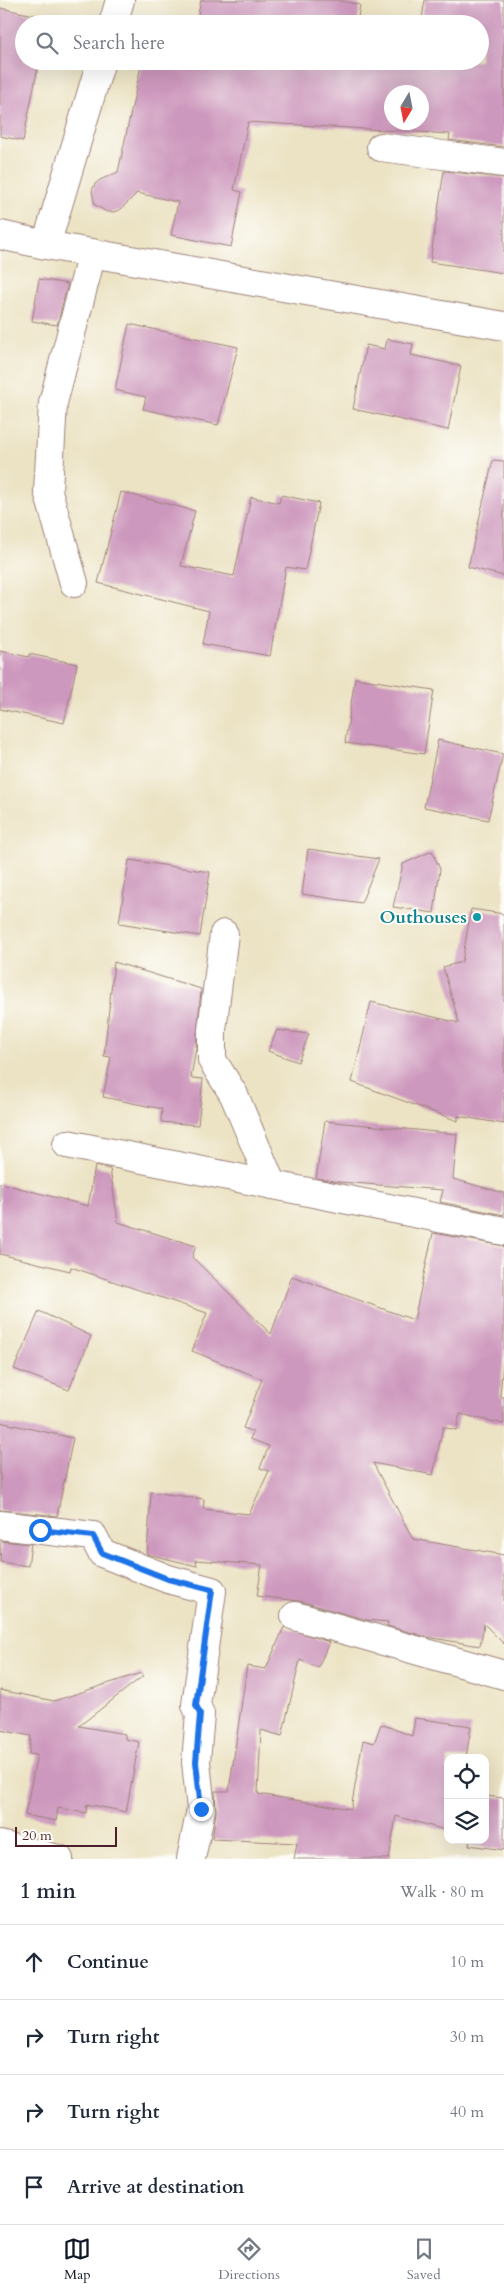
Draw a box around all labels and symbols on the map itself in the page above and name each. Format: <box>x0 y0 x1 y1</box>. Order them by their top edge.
north arrow <box>384 85 429 130</box>
place label: Outhouses <box>380 905 467 930</box>
marker: Outhouses <box>471 911 483 923</box>
route start <box>29 1519 52 1542</box>
route end <box>190 1798 213 1821</box>
scale bar <box>15 1824 118 1847</box>

